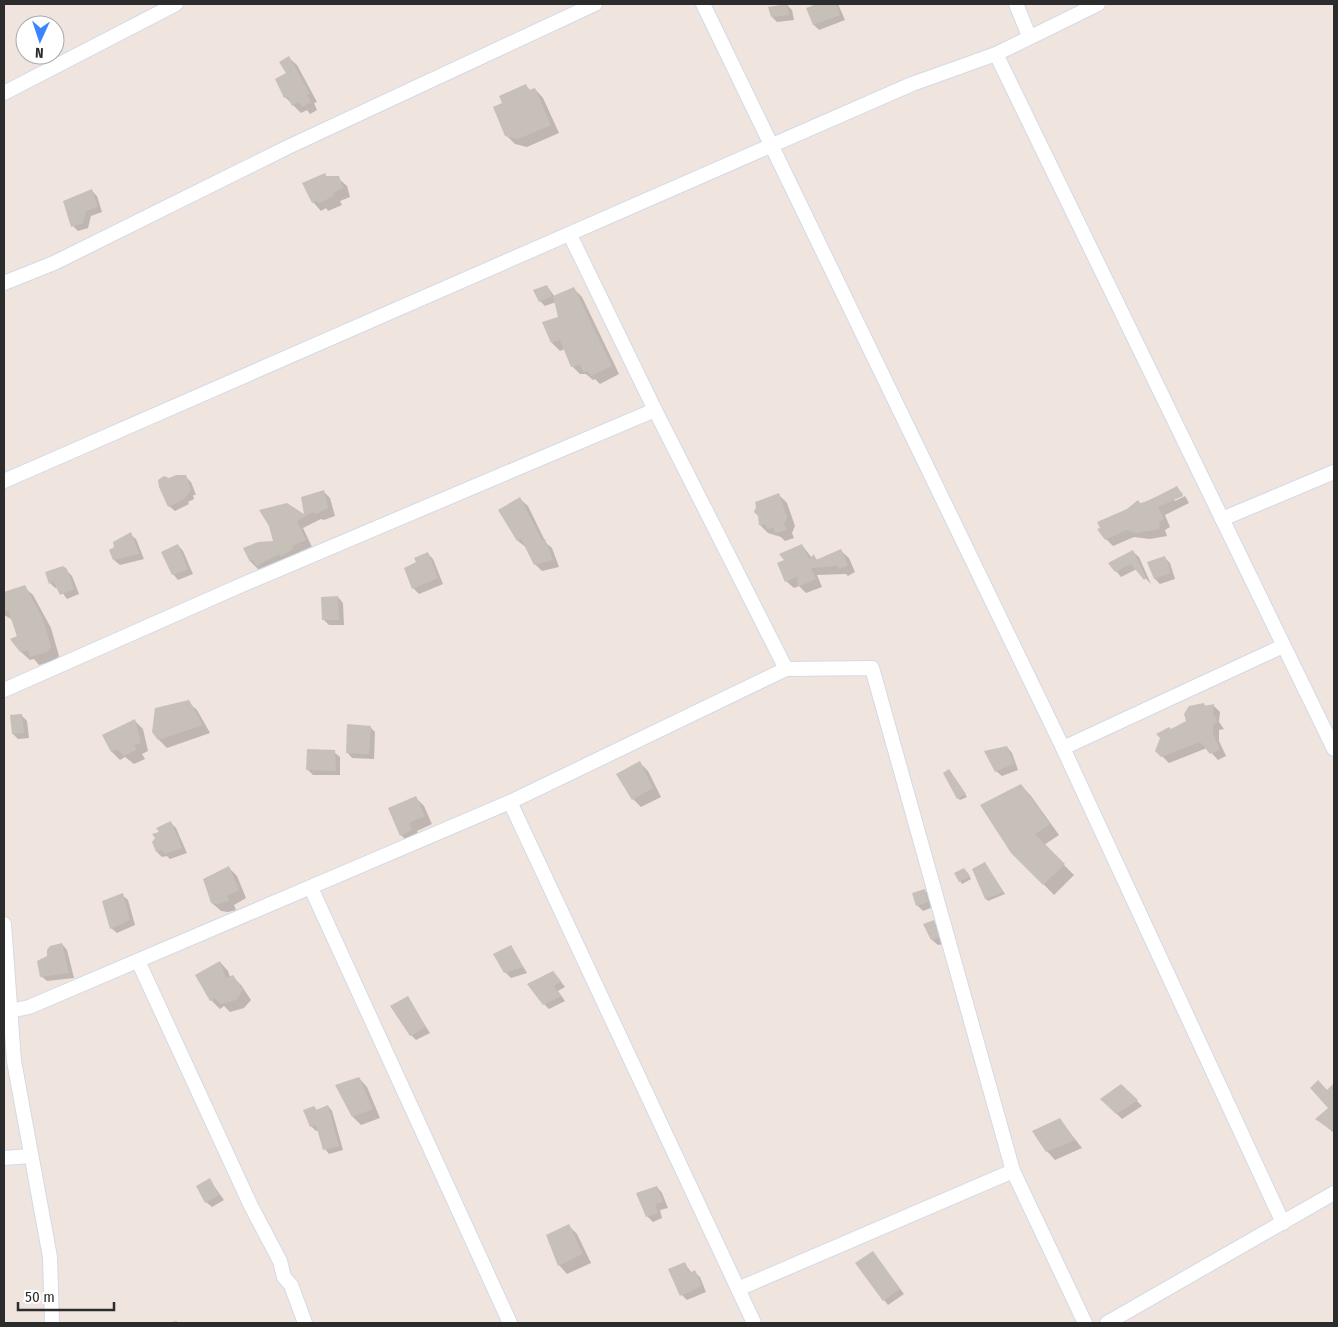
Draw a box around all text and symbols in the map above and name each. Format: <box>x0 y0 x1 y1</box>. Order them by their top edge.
north arrow <box>15 15 65 65</box>
text: N <box>35 44 44 61</box>
scale bar <box>18 1280 114 1312</box>
text: 50 m <box>25 1288 55 1306</box>

